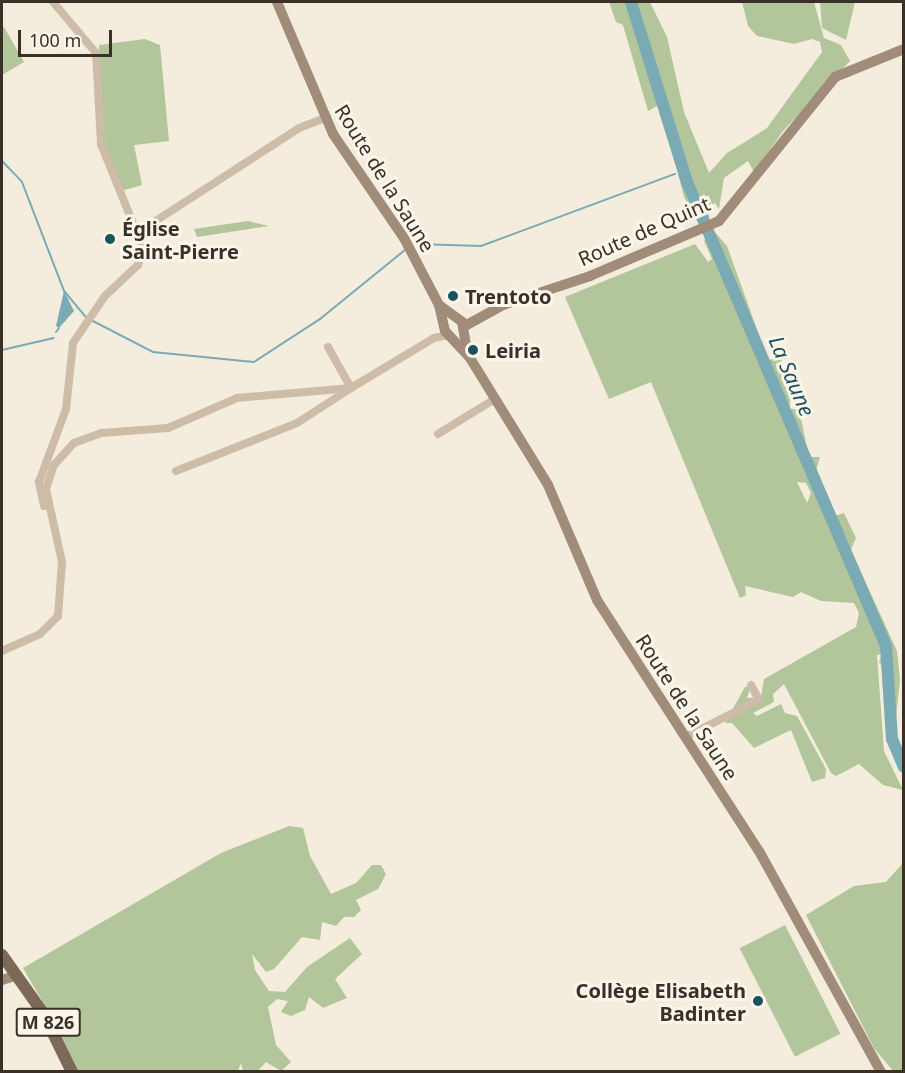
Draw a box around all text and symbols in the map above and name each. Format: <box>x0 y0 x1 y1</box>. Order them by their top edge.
scale bar <box>21 18 116 56</box>
text: 100 m <box>29 28 81 52</box>
street label: Route de la Saune <box>330 100 440 256</box>
street label: Route de Quint <box>574 191 714 271</box>
place label: Église Saint-Pierre <box>122 216 239 263</box>
marker: Église Saint-Pierre <box>103 232 117 246</box>
place label: Trentoto <box>465 284 551 308</box>
marker: Trentoto <box>446 289 460 303</box>
water label: La Saune <box>764 332 820 420</box>
place label: Leiria <box>485 338 541 362</box>
marker: Leiria <box>466 343 480 357</box>
street label: Route de la Saune <box>631 630 743 784</box>
place label: Collège Elisabeth Badinter <box>576 978 746 1025</box>
marker: Collège Elisabeth Badinter <box>751 994 765 1008</box>
road number: M 826 <box>15 1007 81 1037</box>

